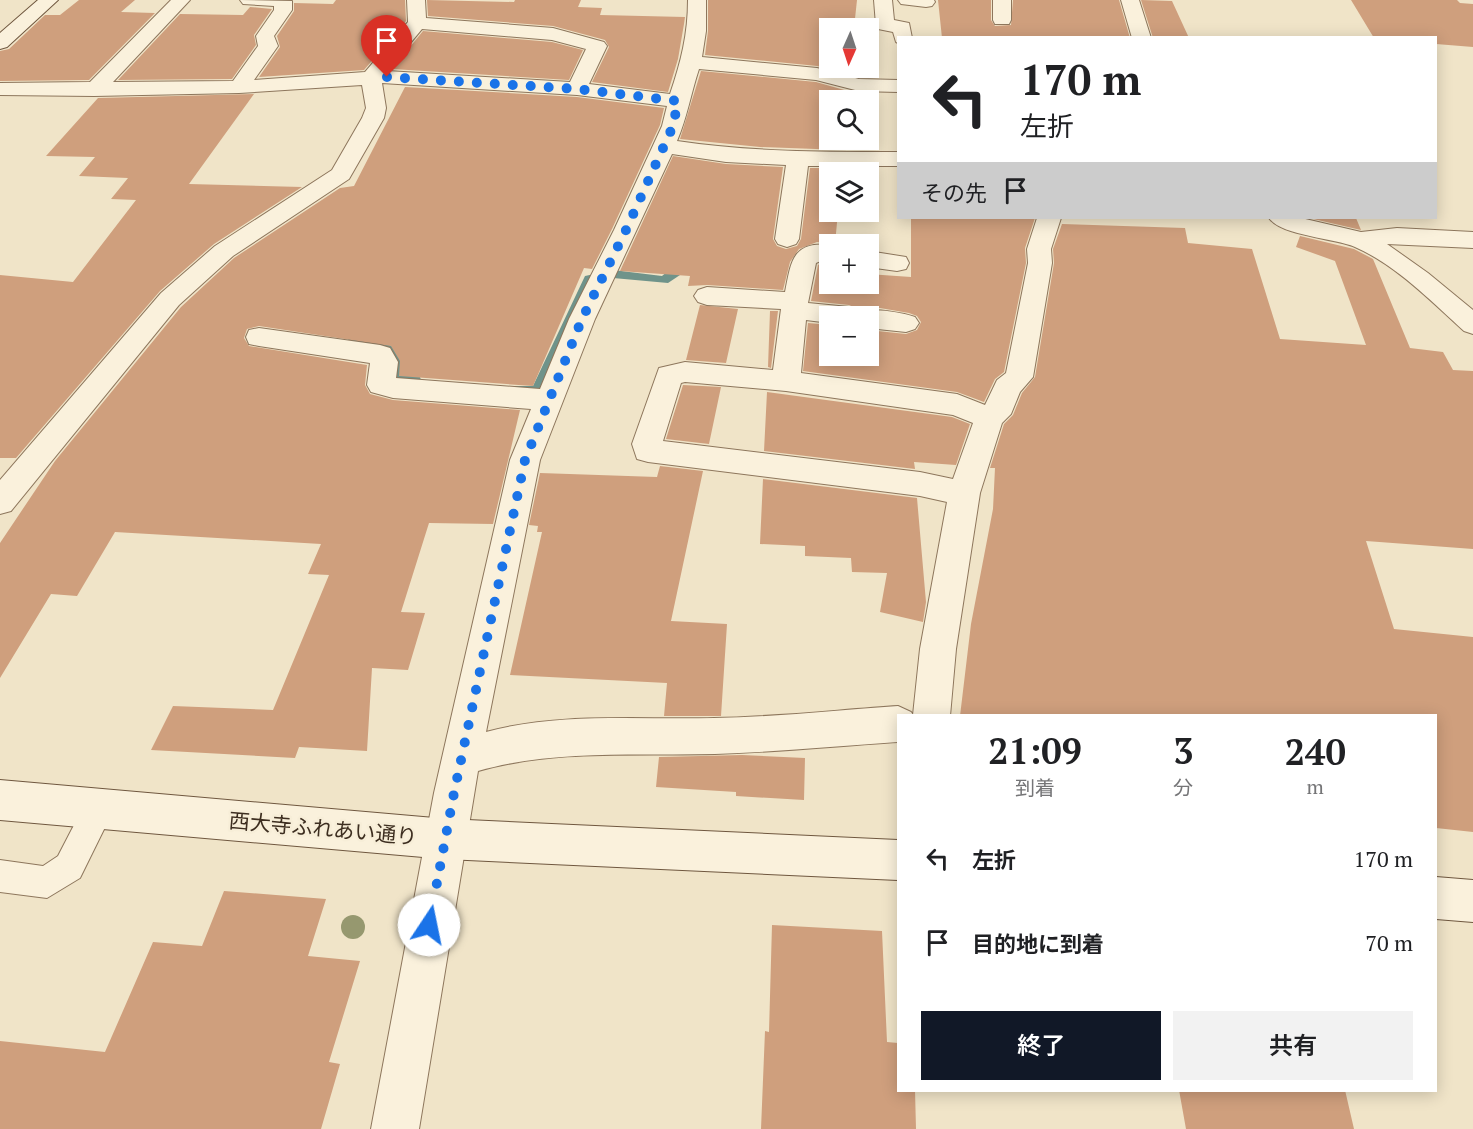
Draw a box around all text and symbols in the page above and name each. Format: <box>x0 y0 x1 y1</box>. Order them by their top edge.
pin <box>361 15 412 77</box>
north arrow <box>819 18 879 78</box>
map controls <box>819 18 879 366</box>
icon: arrive <box>370 24 403 57</box>
text: 170 m <box>1020 51 1141 107</box>
icon: left <box>921 60 999 138</box>
button: search <box>819 90 879 150</box>
text: 左折 <box>1020 108 1074 144</box>
button: layers <box>819 162 879 222</box>
icon: arrive <box>999 174 1032 207</box>
text: その先 <box>921 178 987 207</box>
button: + <box>819 234 879 294</box>
button: − <box>819 306 879 366</box>
text: 21:09 <box>988 727 1082 774</box>
text: 3 <box>1173 727 1194 774</box>
text: 240 <box>1285 728 1346 775</box>
text: m <box>1307 773 1324 800</box>
text: 到着 <box>1015 774 1055 801</box>
text: 分 <box>1173 774 1193 801</box>
street label: 西大寺ふれあい通り <box>228 806 418 850</box>
icon: left <box>921 842 954 875</box>
text: 170 m <box>1353 844 1413 873</box>
text: 左折 <box>972 845 1016 874</box>
position arrow <box>397 893 461 957</box>
icon: arrive <box>921 926 954 959</box>
text: 70 m <box>1365 928 1413 957</box>
text: 目的地に到着 <box>972 929 1104 958</box>
button: 終了 <box>921 1011 1161 1080</box>
button: 共有 <box>1173 1011 1413 1080</box>

